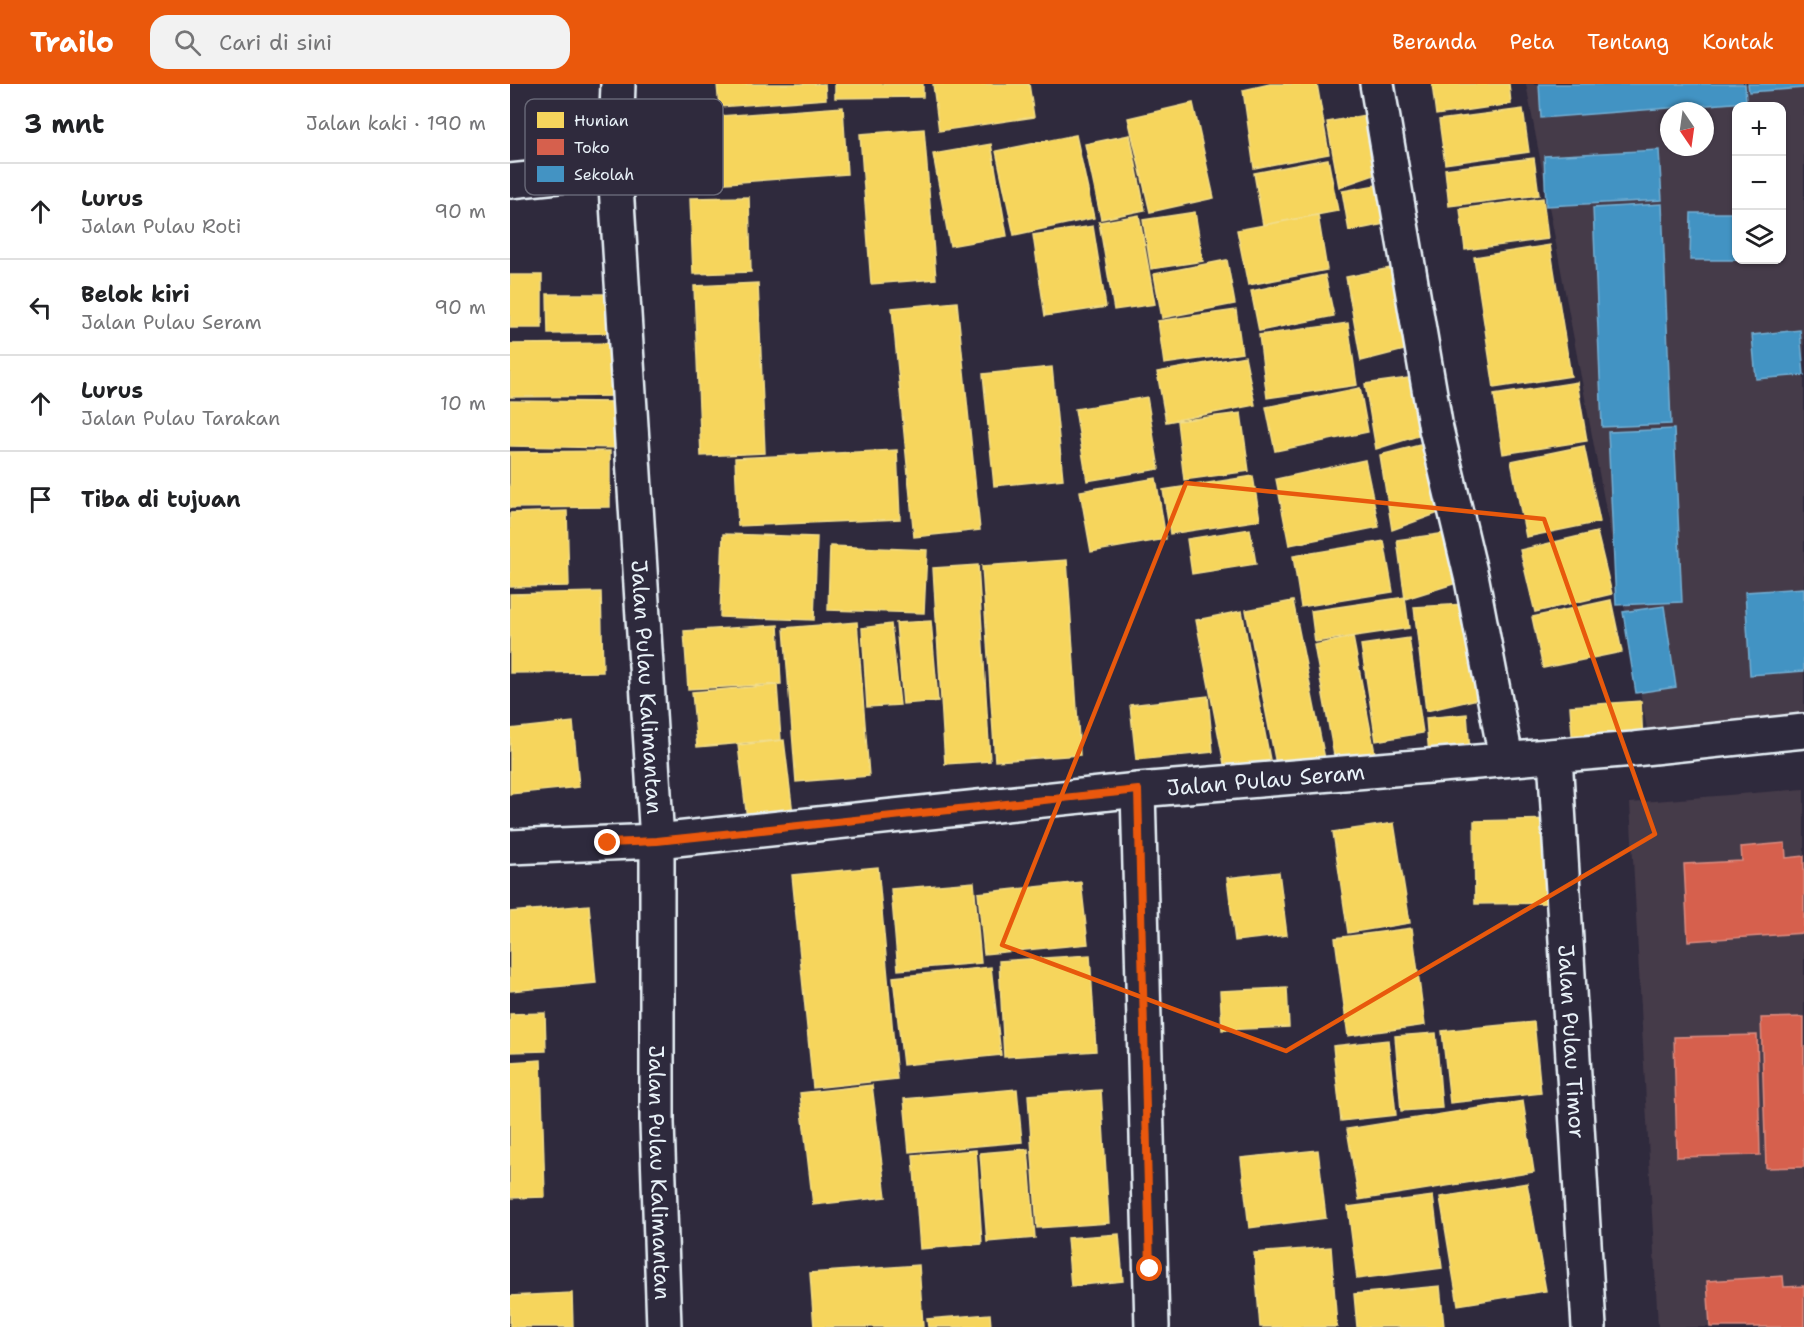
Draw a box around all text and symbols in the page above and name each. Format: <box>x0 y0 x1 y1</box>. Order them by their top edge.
search box <box>150 15 570 69</box>
text: Trailo <box>30 23 114 61</box>
icon: search <box>171 26 204 59</box>
text: Cari di sini <box>219 28 332 57</box>
text: Beranda <box>1392 28 1477 56</box>
text: Peta <box>1510 28 1554 56</box>
text: Tentang <box>1587 28 1669 56</box>
text: Kontak <box>1702 28 1774 56</box>
legend <box>525 99 723 195</box>
north arrow <box>1660 102 1714 156</box>
map controls <box>1732 102 1786 264</box>
button: + <box>1732 102 1786 156</box>
text: 3 mnt <box>24 106 104 141</box>
text: Jalan kaki · 190 m <box>306 110 486 136</box>
text: Hunian <box>574 110 629 131</box>
text: Toko <box>574 137 610 158</box>
button: − <box>1732 156 1786 210</box>
text: Sekolah <box>574 164 634 185</box>
text: Lurus <box>81 184 143 213</box>
icon: ahead <box>24 195 57 228</box>
text: 90 m <box>434 198 486 224</box>
button: layers <box>1732 210 1786 264</box>
text: Jalan Pulau Roti <box>81 213 241 239</box>
text: Belok kiri <box>81 280 190 309</box>
icon: left <box>24 291 57 324</box>
text: 90 m <box>434 294 486 320</box>
text: Jalan Pulau Seram <box>81 309 262 335</box>
text: Lurus <box>81 376 143 405</box>
icon: ahead <box>24 387 57 420</box>
text: 10 m <box>440 390 486 416</box>
text: Jalan Pulau Tarakan <box>81 405 280 431</box>
icon: arrive <box>24 483 57 516</box>
text: Tiba di tujuan <box>81 485 241 514</box>
street label: Jalan Pulau Kalimantan <box>624 559 669 815</box>
street label: Jalan Pulau Seram <box>1166 757 1366 803</box>
route end <box>594 829 620 855</box>
street label: Jalan Pulau Timor <box>1551 943 1592 1140</box>
street label: Jalan Pulau Kalimantan <box>642 1045 677 1301</box>
route start <box>1136 1255 1162 1281</box>

